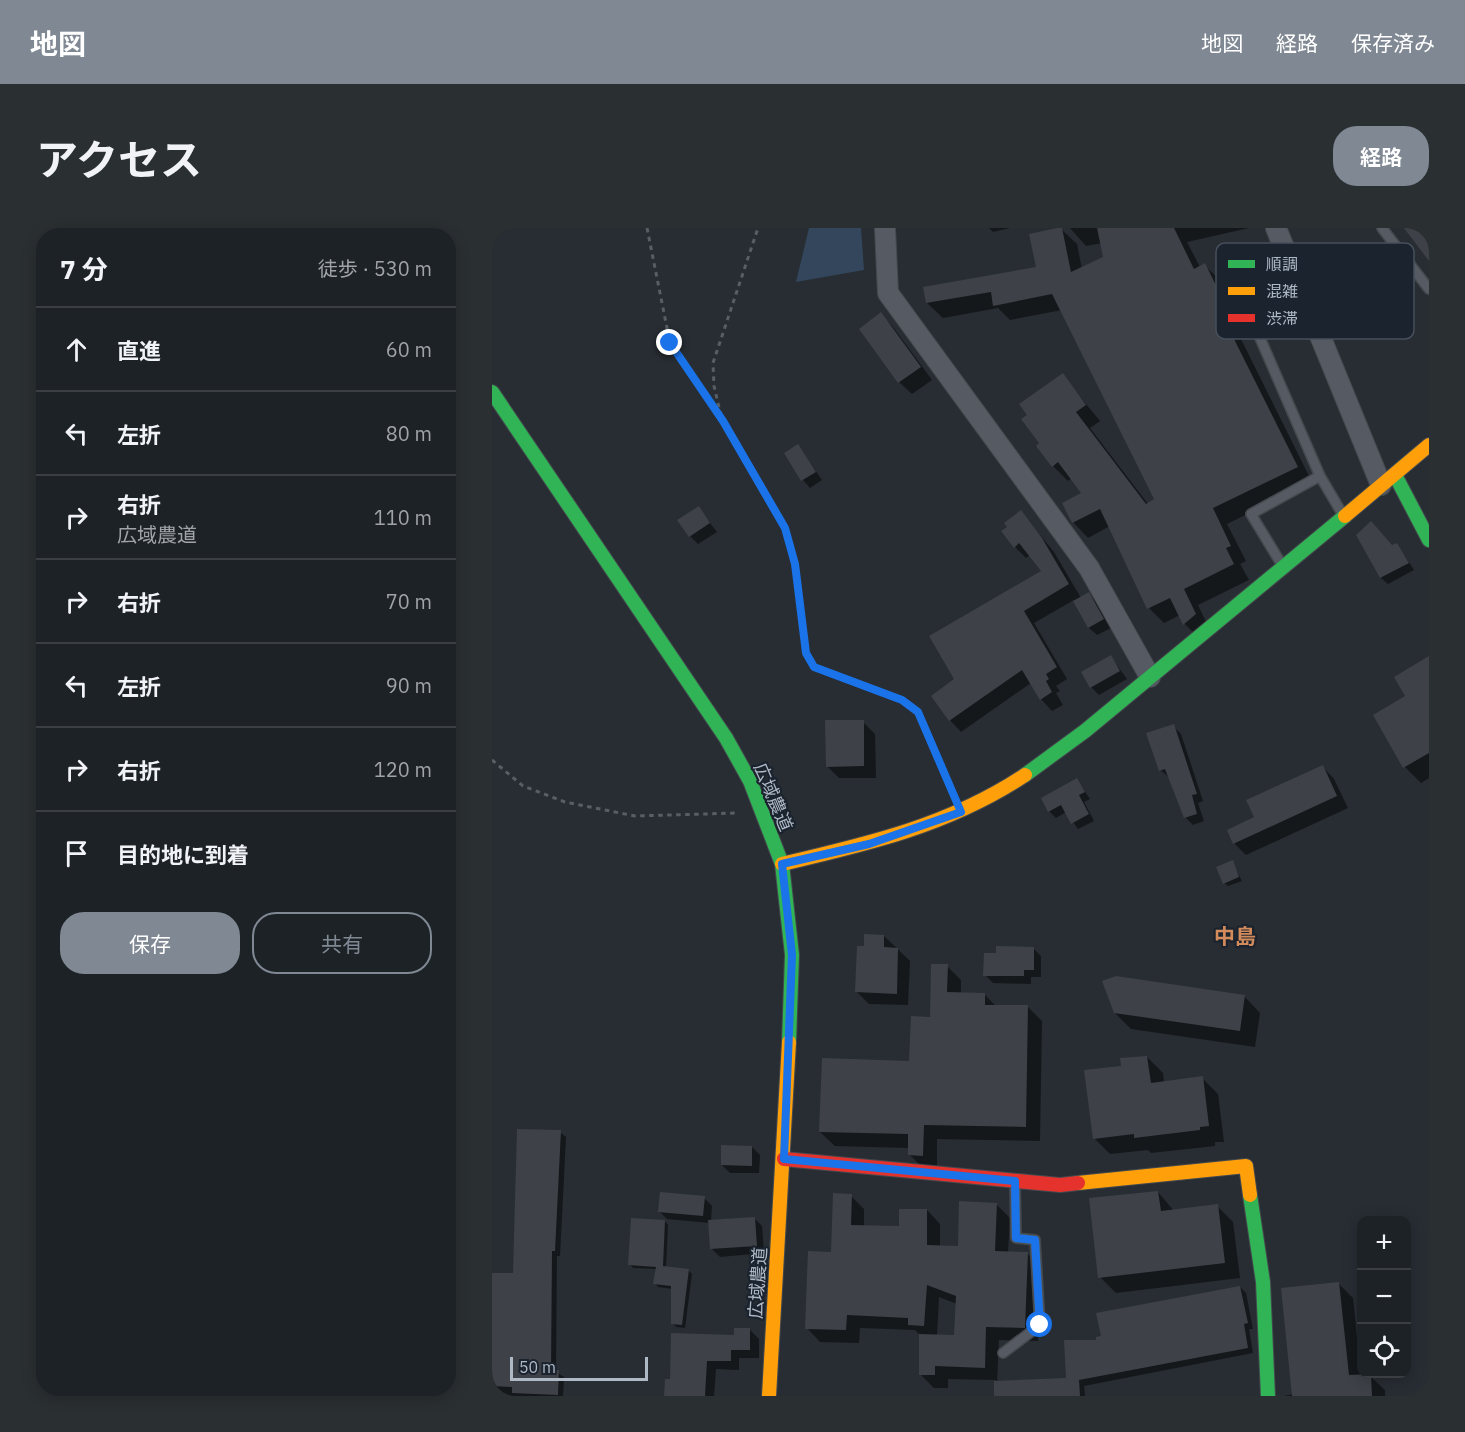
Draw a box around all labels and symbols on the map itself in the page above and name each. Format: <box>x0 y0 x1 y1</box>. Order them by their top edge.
legend <box>1216 243 1414 339</box>
text: 順調 <box>1266 254 1298 274</box>
text: 混雑 <box>1266 281 1298 301</box>
text: 渋滞 <box>1266 308 1298 328</box>
route end <box>656 329 682 355</box>
street label: 広域農道 <box>749 759 798 834</box>
district label: 中島 <box>1214 922 1256 950</box>
street label: 広域農道 <box>744 1246 771 1320</box>
route start <box>1026 1311 1052 1337</box>
scale bar <box>510 1354 648 1382</box>

